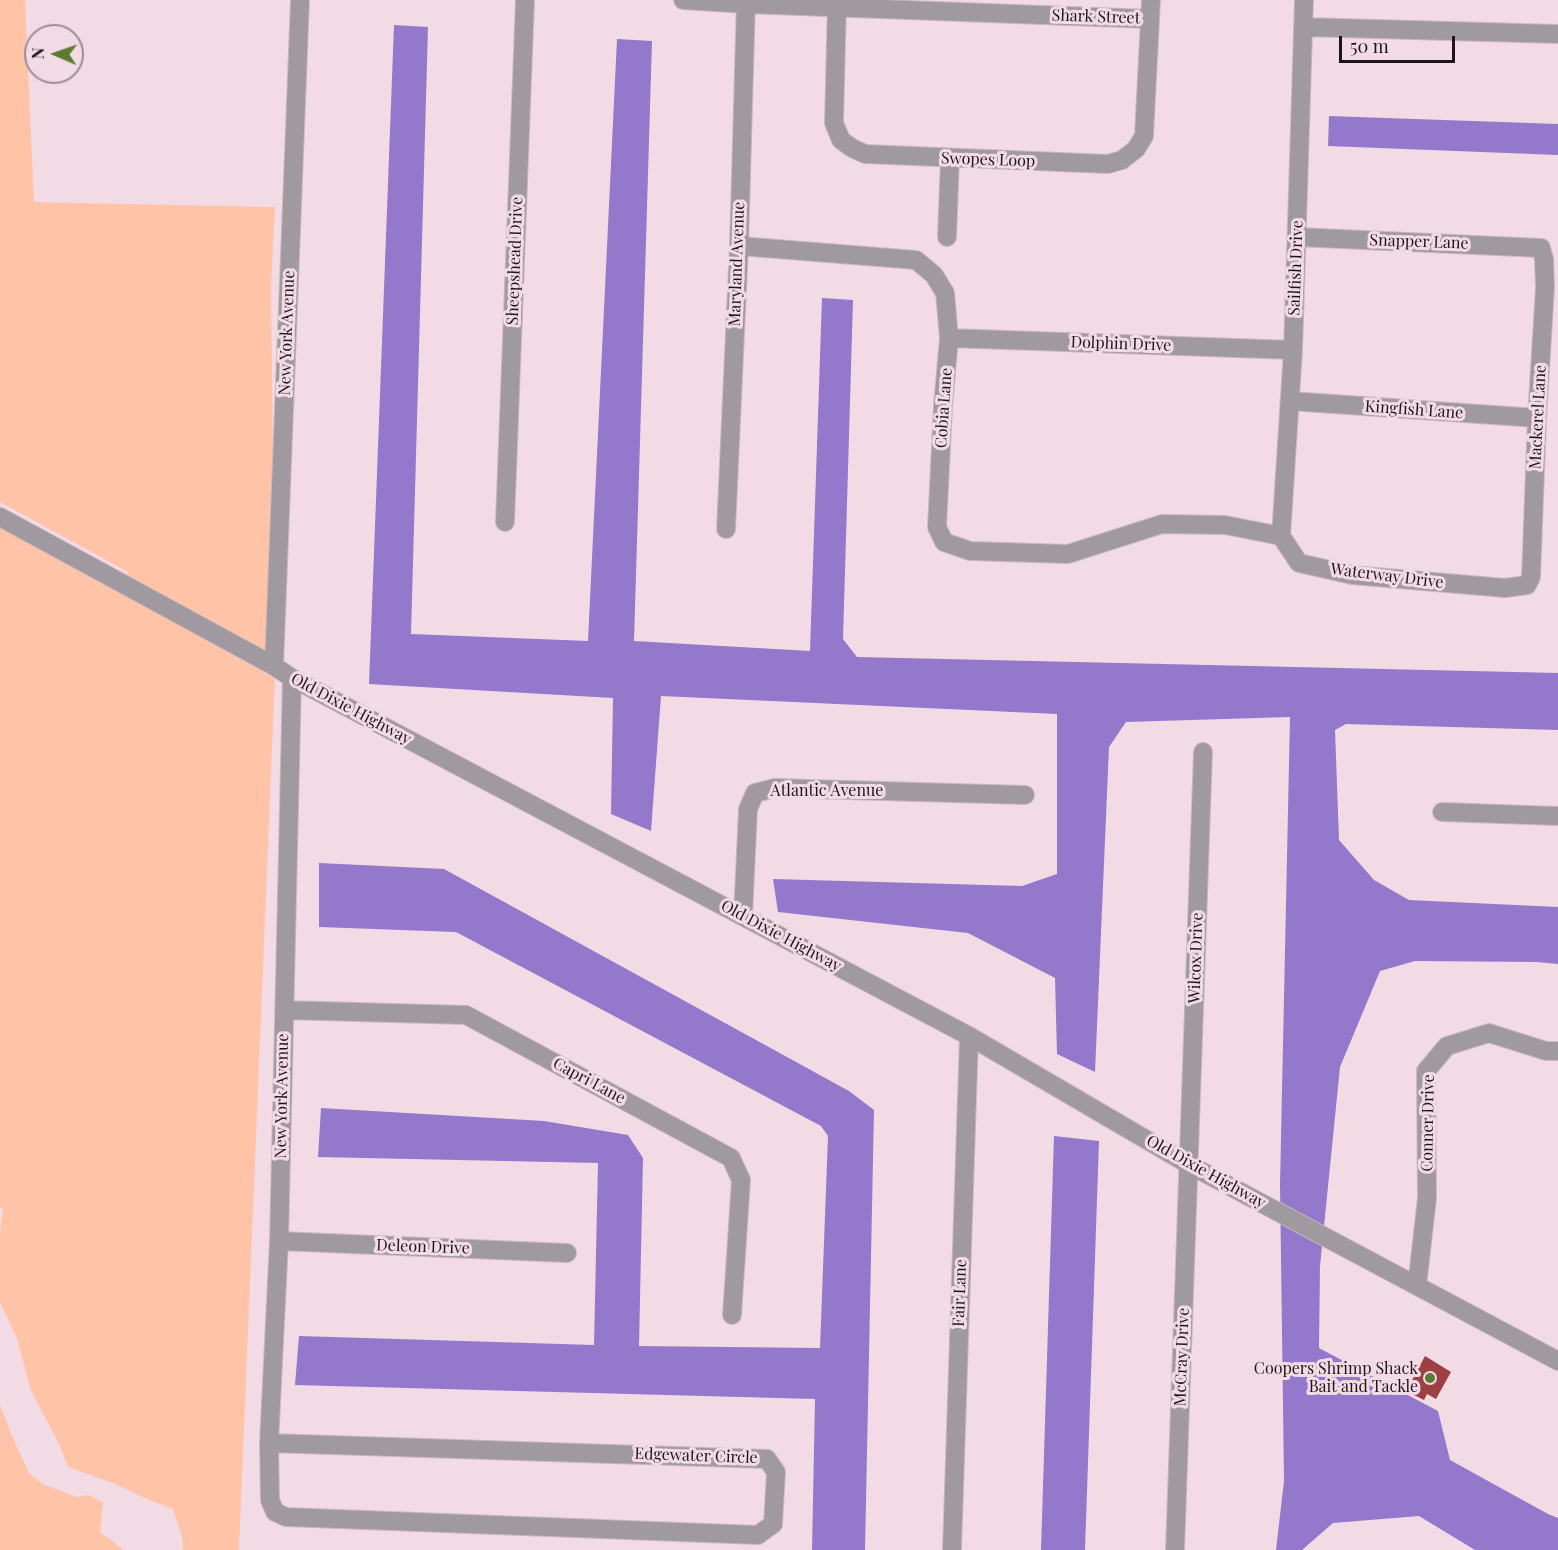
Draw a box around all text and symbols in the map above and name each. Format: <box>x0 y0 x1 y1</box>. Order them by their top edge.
street label: Shark Street <box>1051 6 1141 28</box>
north arrow <box>24 24 84 84</box>
scale bar <box>1342 24 1458 62</box>
text: 50 m <box>1350 34 1389 58</box>
text: N <box>27 47 48 60</box>
street label: Swopes Loop <box>941 149 1035 171</box>
street label: Sheepshead Drive <box>503 196 527 326</box>
street label: Maryland Avenue <box>725 201 749 327</box>
street label: Sailfish Drive <box>1285 220 1307 316</box>
street label: Snapper Lane <box>1369 231 1469 253</box>
street label: New York Avenue <box>275 270 299 396</box>
street label: Dolphin Drive <box>1070 333 1172 355</box>
street label: Mackerel Lane <box>1526 364 1550 470</box>
street label: Cobia Lane <box>932 367 956 449</box>
street label: Kingfish Lane <box>1364 397 1464 423</box>
street label: Waterway Drive <box>1329 560 1445 592</box>
street label: Old Dixie Highway <box>288 669 414 749</box>
street label: Atlantic Avenue <box>771 781 883 801</box>
street label: Old Dixie Highway <box>718 896 844 976</box>
street label: Wilcox Drive <box>1185 912 1207 1004</box>
street label: New York Avenue <box>271 1033 293 1159</box>
street label: Capri Lane <box>550 1054 628 1108</box>
street label: Conner Drive <box>1418 1074 1438 1172</box>
street label: Old Dixie Highway <box>1143 1131 1269 1213</box>
street label: Deleon Drive <box>376 1236 470 1258</box>
street label: Fair Lane <box>949 1259 971 1327</box>
street label: McCray Drive <box>1171 1307 1193 1407</box>
place label: Coopers Shrimp Shack Bait and Tackle <box>1254 1359 1418 1397</box>
marker: Coopers Shrimp Shack Bait and Tackle <box>1423 1371 1437 1385</box>
street label: Edgewater Circle <box>634 1444 758 1468</box>

